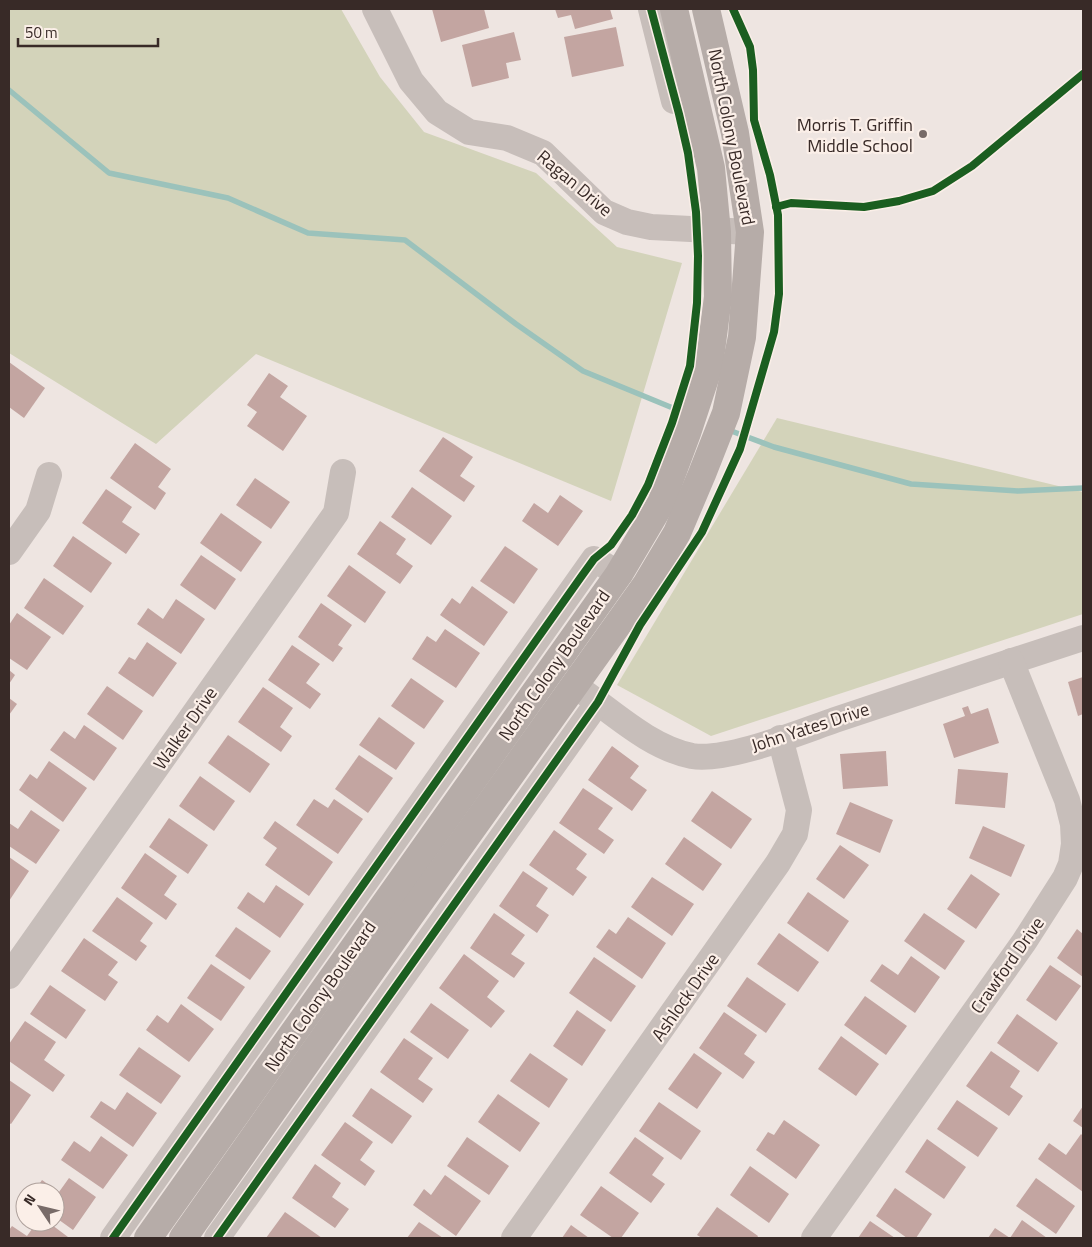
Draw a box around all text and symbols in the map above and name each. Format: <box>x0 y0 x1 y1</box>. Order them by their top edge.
scale bar <box>18 15 158 47</box>
text: 50 m <box>25 21 58 44</box>
street label: North Colony Boulevard <box>702 47 762 227</box>
place label: Morris T. Griffin Middle School <box>797 111 913 159</box>
marker: Morris T. Griffin Middle School <box>917 128 929 140</box>
street label: Ragan Drive <box>531 143 619 223</box>
street label: North Colony Boulevard <box>492 584 616 746</box>
street label: Walker Drive <box>146 681 224 775</box>
street label: John Yates Drive <box>748 695 872 759</box>
street label: Crawford Drive <box>964 911 1050 1019</box>
street label: North Colony Boulevard <box>258 915 382 1077</box>
street label: Ashlock Drive <box>645 947 725 1047</box>
north arrow <box>15 1182 65 1232</box>
text: N <box>18 1189 40 1209</box>

